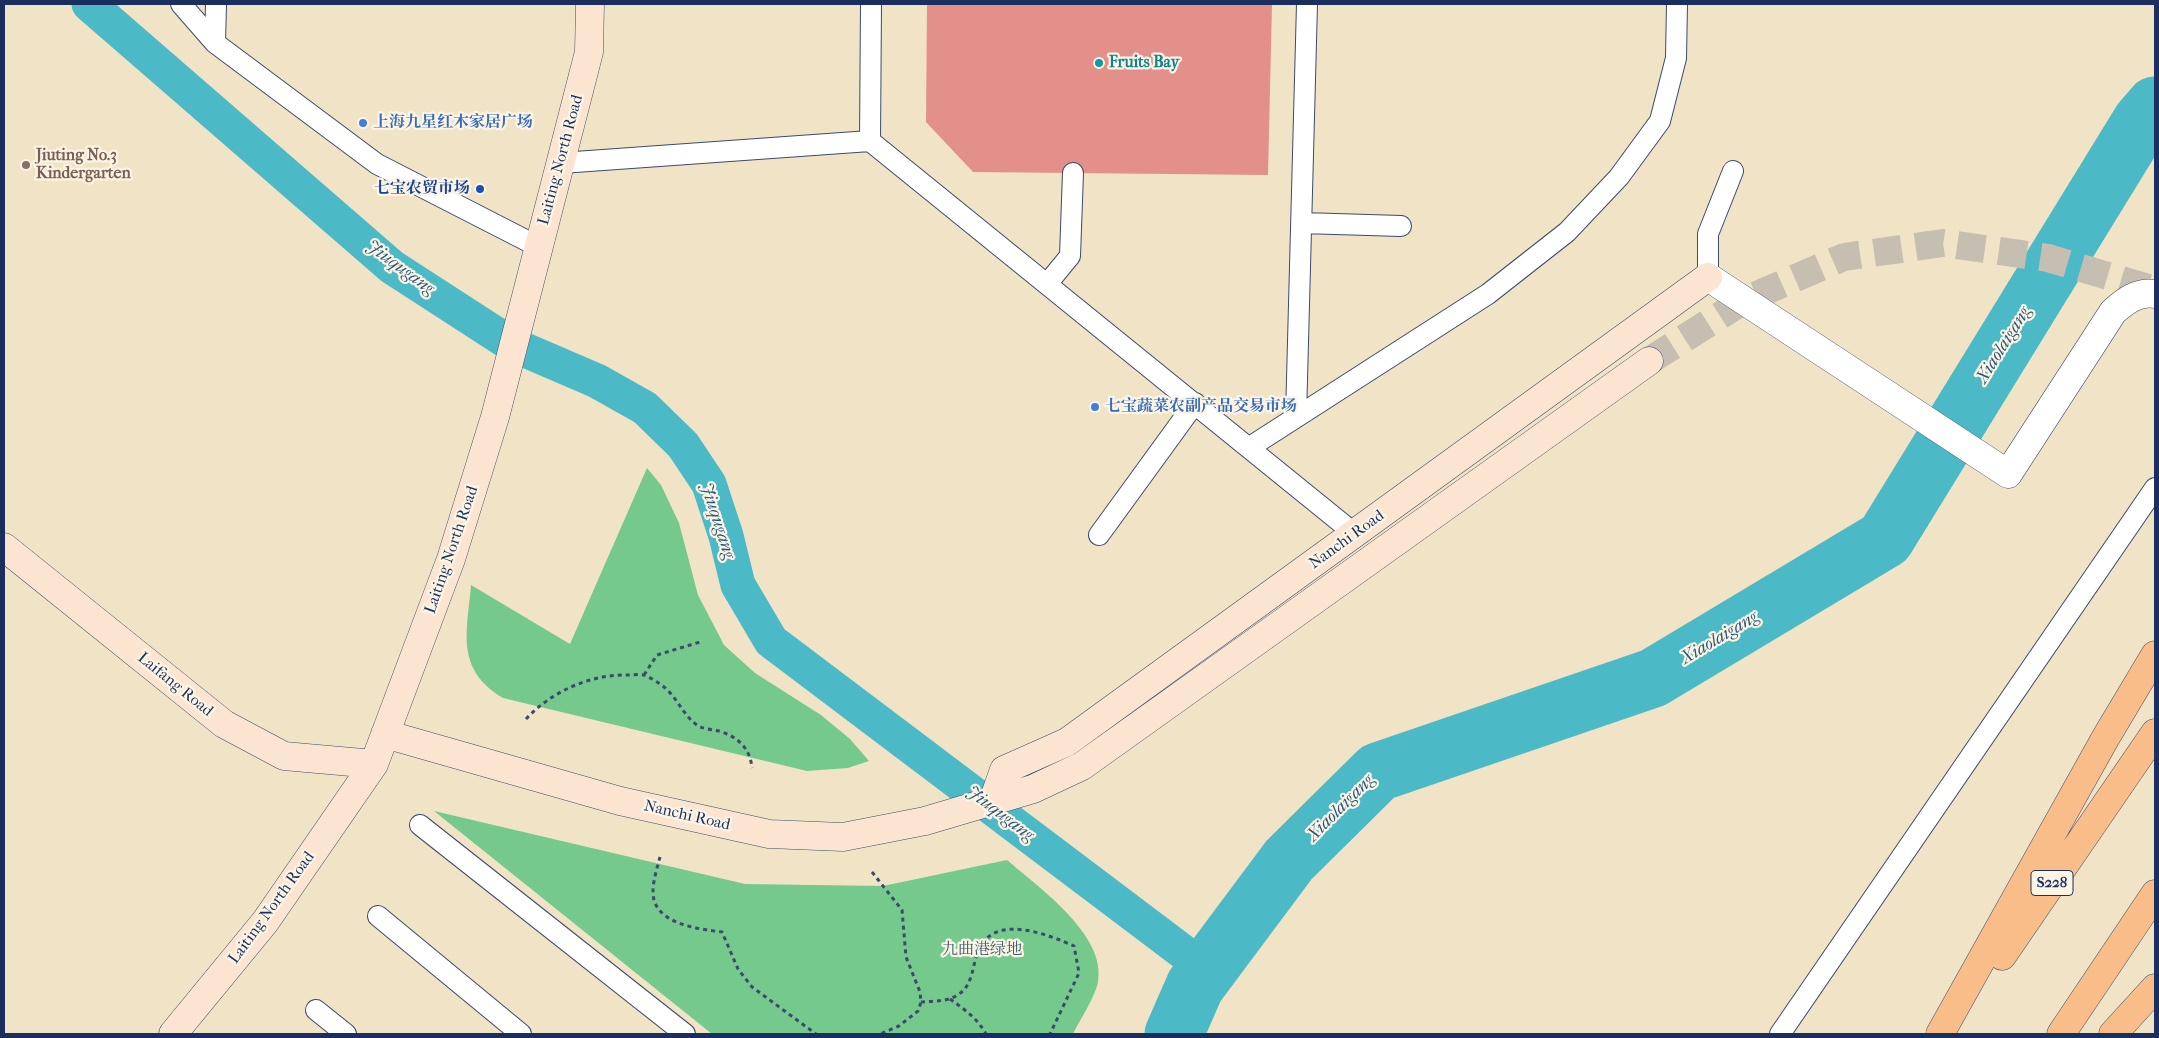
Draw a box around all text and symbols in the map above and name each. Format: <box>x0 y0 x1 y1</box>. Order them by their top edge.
place label: Fruits Bay <box>1109 53 1179 73</box>
marker: Fruits Bay <box>1093 57 1105 69</box>
street label: Laiting North Road <box>534 93 588 227</box>
place label: 上海九星红木家居广场 <box>373 113 533 133</box>
marker: 上海九星红木家居广场 <box>357 117 369 129</box>
place label: Jiuting No.3 Kindergarten <box>36 146 131 184</box>
marker: Jiuting No.3 Kindergarten <box>20 159 32 171</box>
place label: 七宝农贸市场 <box>374 179 470 199</box>
marker: 七宝农贸市场 <box>474 183 486 195</box>
water label: Jiuqugang <box>362 236 438 300</box>
water label: Xiaolaigang <box>1972 303 2036 387</box>
place label: 七宝蔬菜农副产品交易市场 <box>1105 397 1297 417</box>
marker: 七宝蔬菜农副产品交易市场 <box>1089 401 1101 413</box>
water label: Jiuqugang <box>695 480 739 562</box>
street label: Laiting North Road <box>421 484 483 616</box>
street label: Nanchi Road <box>1306 506 1388 574</box>
water label: Xiaolaigang <box>1677 607 1763 669</box>
street label: Laifang Road <box>133 649 217 721</box>
water label: Xiaolaigang <box>1303 770 1379 846</box>
water label: Jiuqugang <box>962 782 1038 846</box>
street label: Nanchi Road <box>642 797 732 835</box>
street label: Laiting North Road <box>225 848 319 968</box>
road number: S228 <box>2031 870 2073 896</box>
park label: 九曲港绿地 <box>942 940 1022 960</box>

